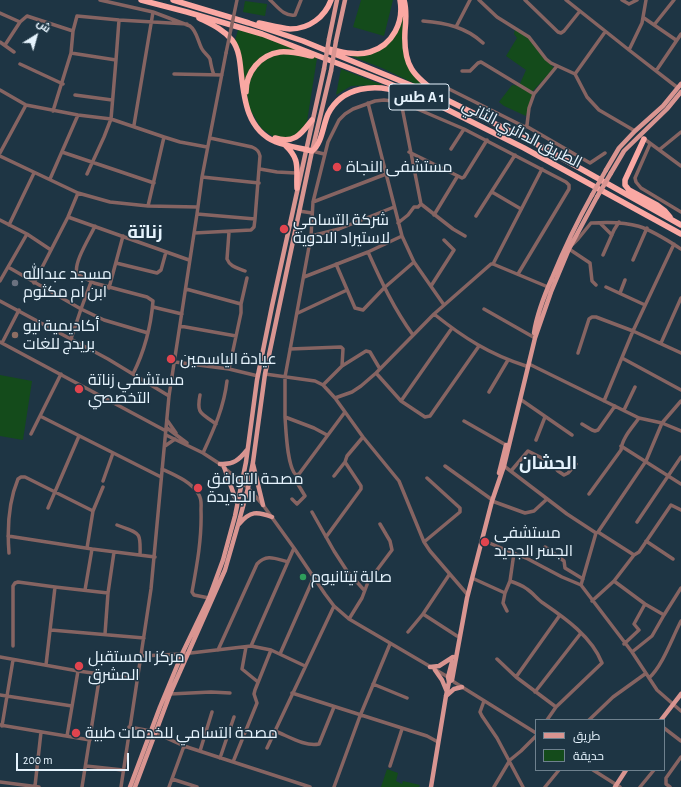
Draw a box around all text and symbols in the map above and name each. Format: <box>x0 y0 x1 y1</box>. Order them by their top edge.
north arrow <box>16 16 56 56</box>
text: ش <box>35 17 52 35</box>
road number: طس A 1 <box>389 84 449 110</box>
street label: الطريق الدائري الثاني <box>459 95 585 173</box>
place label: مستشفى النجاة <box>346 157 453 177</box>
marker: مستشفى النجاة <box>331 161 343 173</box>
place label: شركة التسامي لاستيراد الادوية <box>293 210 390 248</box>
district label: زناتة <box>127 222 163 244</box>
marker: شركة التسامي لاستيراد الادوية <box>278 223 290 235</box>
place label: مسجد عبدالله ابن ام مكثوم <box>23 264 112 302</box>
marker: مسجد عبدالله ابن ام مكثوم <box>10 278 20 288</box>
place label: أكاديمية نيو بريدج للغات <box>23 316 100 354</box>
marker: أكاديمية نيو بريدج للغات <box>10 330 20 340</box>
place label: عيادة الياسمين <box>180 349 277 369</box>
marker: عيادة الياسمين <box>165 353 177 365</box>
place label: مستشفي زناتة التخصصي <box>88 370 184 408</box>
marker: مستشفي زناتة التخصصي <box>73 383 85 395</box>
district label: الحشان <box>519 453 577 475</box>
place label: مصحة التوافق الجديدة <box>207 469 303 507</box>
marker: مصحة التوافق الجديدة <box>192 482 204 494</box>
place label: مستشفى الجسر الجديد <box>494 523 573 561</box>
marker: مستشفى الجسر الجديد <box>479 536 491 548</box>
place label: صالة تيتانيوم <box>311 567 392 587</box>
marker: صالة تيتانيوم <box>298 572 308 582</box>
place label: مركز المستقبل المشرق <box>88 647 185 685</box>
marker: مركز المستقبل المشرق <box>73 660 85 672</box>
legend <box>535 719 665 771</box>
place label: مصحة التسامي للخدمات طبية <box>85 723 278 743</box>
marker: مصحة التسامي للخدمات طبية <box>70 727 82 739</box>
text: طريق <box>573 730 600 742</box>
scale bar <box>18 745 131 771</box>
text: حديقة <box>573 750 604 762</box>
text: 200 m <box>23 754 53 766</box>

